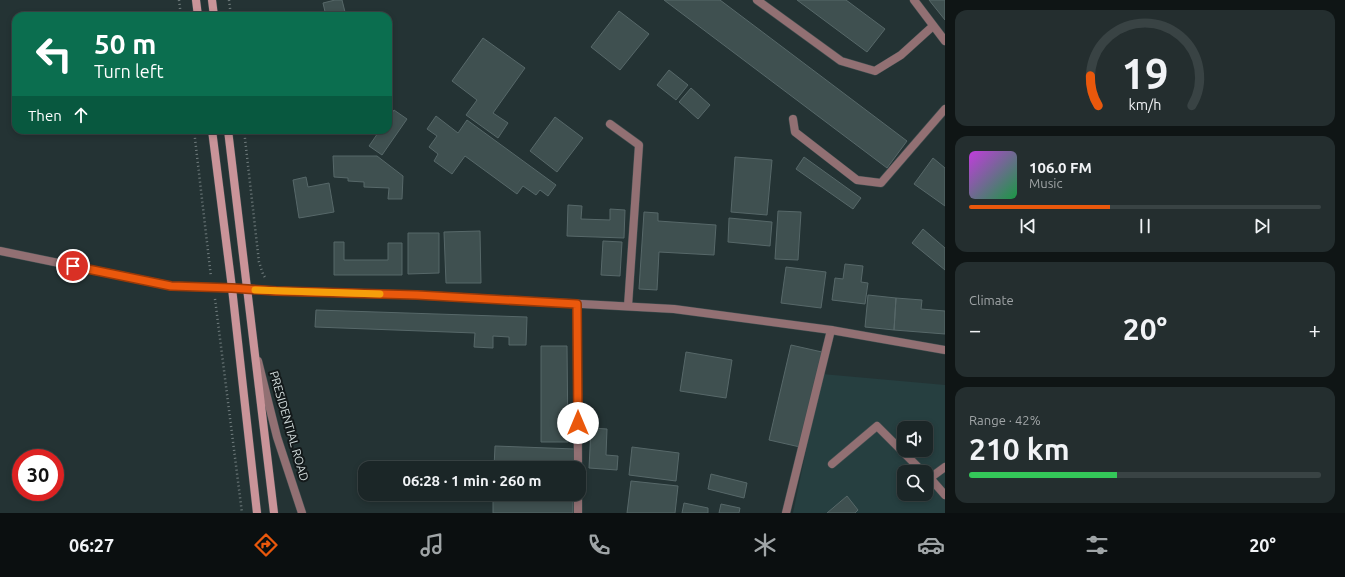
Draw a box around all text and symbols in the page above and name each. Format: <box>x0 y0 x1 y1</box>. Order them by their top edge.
icon: left <box>28 28 80 80</box>
text: 50 m <box>94 28 156 59</box>
text: 19 <box>1122 50 1168 97</box>
text: Turn left <box>94 61 164 81</box>
text: km/h <box>1129 96 1161 112</box>
icon: ahead <box>70 104 92 126</box>
text: Then <box>28 107 62 124</box>
text: 106.0 FM <box>1029 159 1092 176</box>
text: Music <box>1029 176 1063 190</box>
icon: previous <box>1017 215 1039 237</box>
icon: pause <box>1134 215 1156 237</box>
icon: next <box>1251 215 1273 237</box>
pin <box>56 249 90 283</box>
icon: arrive <box>62 255 84 277</box>
text: Climate <box>969 293 1014 307</box>
text: 20° <box>1123 312 1167 346</box>
text: − <box>969 317 981 342</box>
text: + <box>1309 317 1321 342</box>
street label: PRESIDENTIAL ROAD <box>268 369 311 482</box>
position arrow <box>557 402 599 444</box>
text: Range · 42% <box>969 413 1041 427</box>
map controls <box>897 421 933 501</box>
button: sound <box>897 421 933 457</box>
text: 210 km <box>969 432 1070 466</box>
speed limit sign: 30 <box>12 449 64 501</box>
button: search <box>897 465 933 501</box>
text: 06:28 · 1 min · 260 m <box>403 472 541 489</box>
icon: directions <box>252 531 280 559</box>
icon: music <box>418 531 446 559</box>
icon: phone <box>585 531 613 559</box>
icon: climate <box>751 531 779 559</box>
icon: car <box>917 531 945 559</box>
icon: filters <box>1083 531 1111 559</box>
text: 06:27 <box>69 535 114 555</box>
text: 20° <box>1249 535 1276 555</box>

